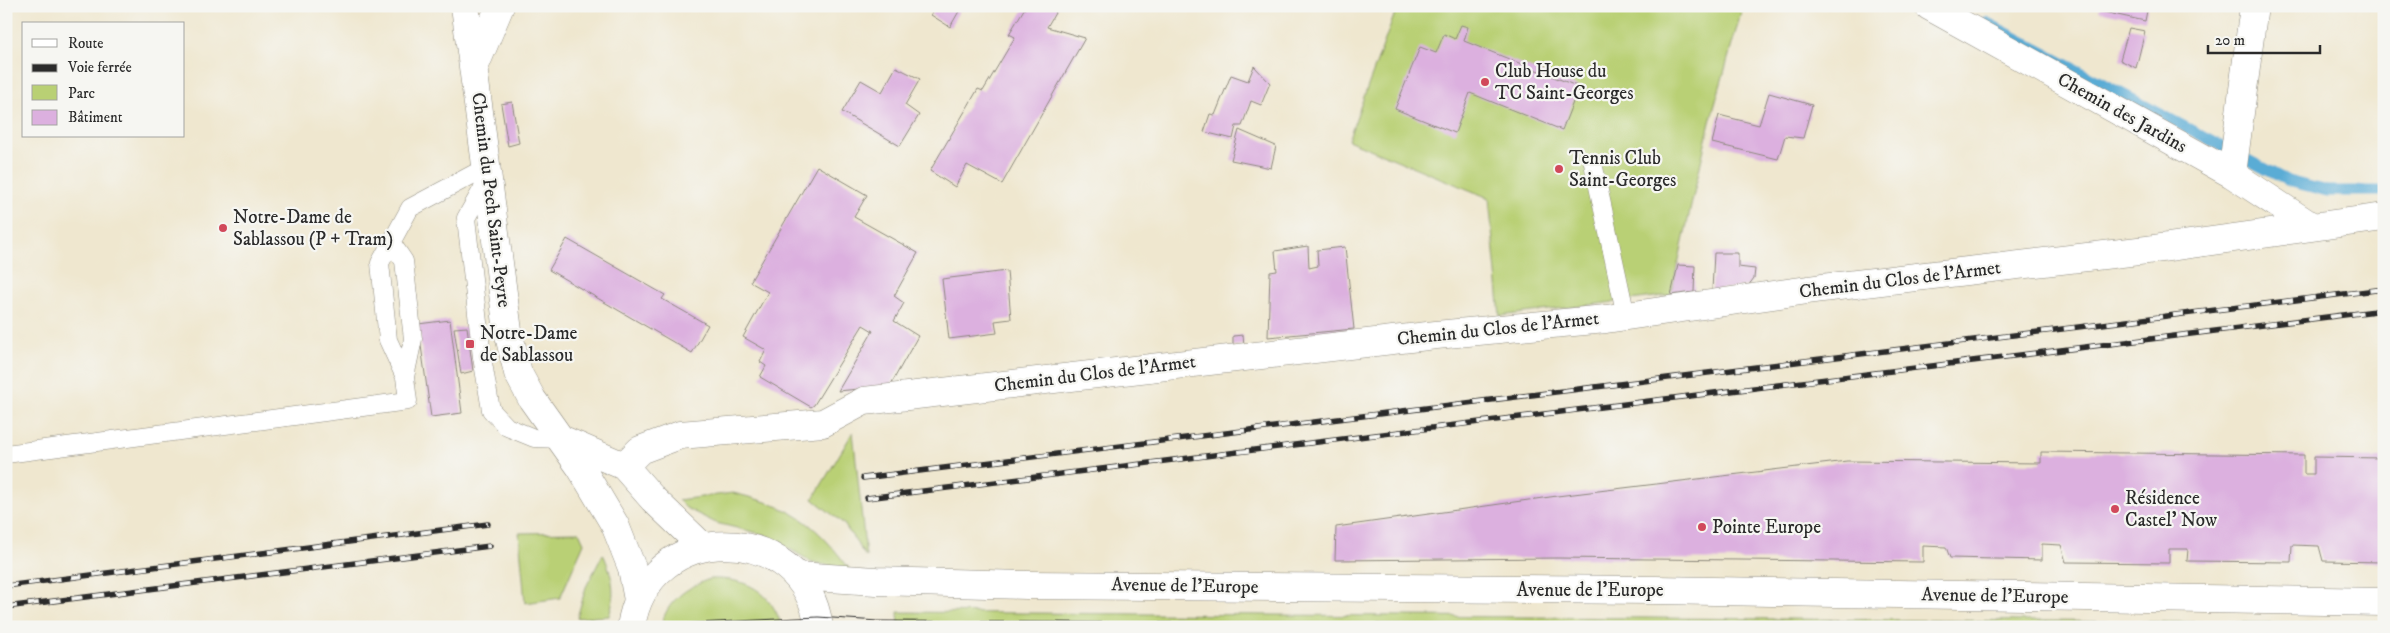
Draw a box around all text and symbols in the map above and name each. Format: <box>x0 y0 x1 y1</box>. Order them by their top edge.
legend <box>22 22 185 138</box>
scale bar <box>2208 22 2320 54</box>
text: 20 m <box>2215 31 2245 50</box>
text: Route <box>68 34 103 53</box>
text: Voie ferrée <box>67 58 132 77</box>
place label: Club House du TC Saint-Georges <box>1495 60 1634 105</box>
street label: Chemin des Jardins <box>2053 68 2191 158</box>
marker: Club House du TC Saint-Georges <box>1479 76 1491 88</box>
text: Parc <box>68 84 96 103</box>
street label: Chemin du Pech Saint-Peyre <box>466 91 516 309</box>
text: Bâtiment <box>68 108 123 127</box>
place label: Tennis Club Saint-Georges <box>1569 147 1676 192</box>
marker: Tennis Club Saint-Georges <box>1553 163 1565 175</box>
place label: Notre-Dame de Sablassou (P + Tram) <box>233 206 393 251</box>
marker: Notre-Dame de Sablassou (P + Tram) <box>217 222 229 234</box>
street label: Chemin du Clos de l'Armet <box>1798 256 2002 304</box>
street label: Chemin du Clos de l'Armet <box>1396 307 1600 351</box>
place label: Notre-Dame de Sablassou <box>480 322 578 367</box>
marker: Notre-Dame de Sablassou <box>464 338 476 350</box>
street label: Chemin du Clos de l'Armet <box>993 350 1197 398</box>
place label: Résidence Castel' Now <box>2125 487 2217 532</box>
marker: Résidence Castel' Now <box>2109 503 2121 515</box>
place label: Pointe Europe <box>1712 516 1821 539</box>
marker: Pointe Europe <box>1696 521 1708 533</box>
street label: Avenue de l'Europe <box>1111 573 1259 599</box>
street label: Avenue de l'Europe <box>1516 579 1664 602</box>
street label: Avenue de l'Europe <box>1921 583 2069 609</box>

